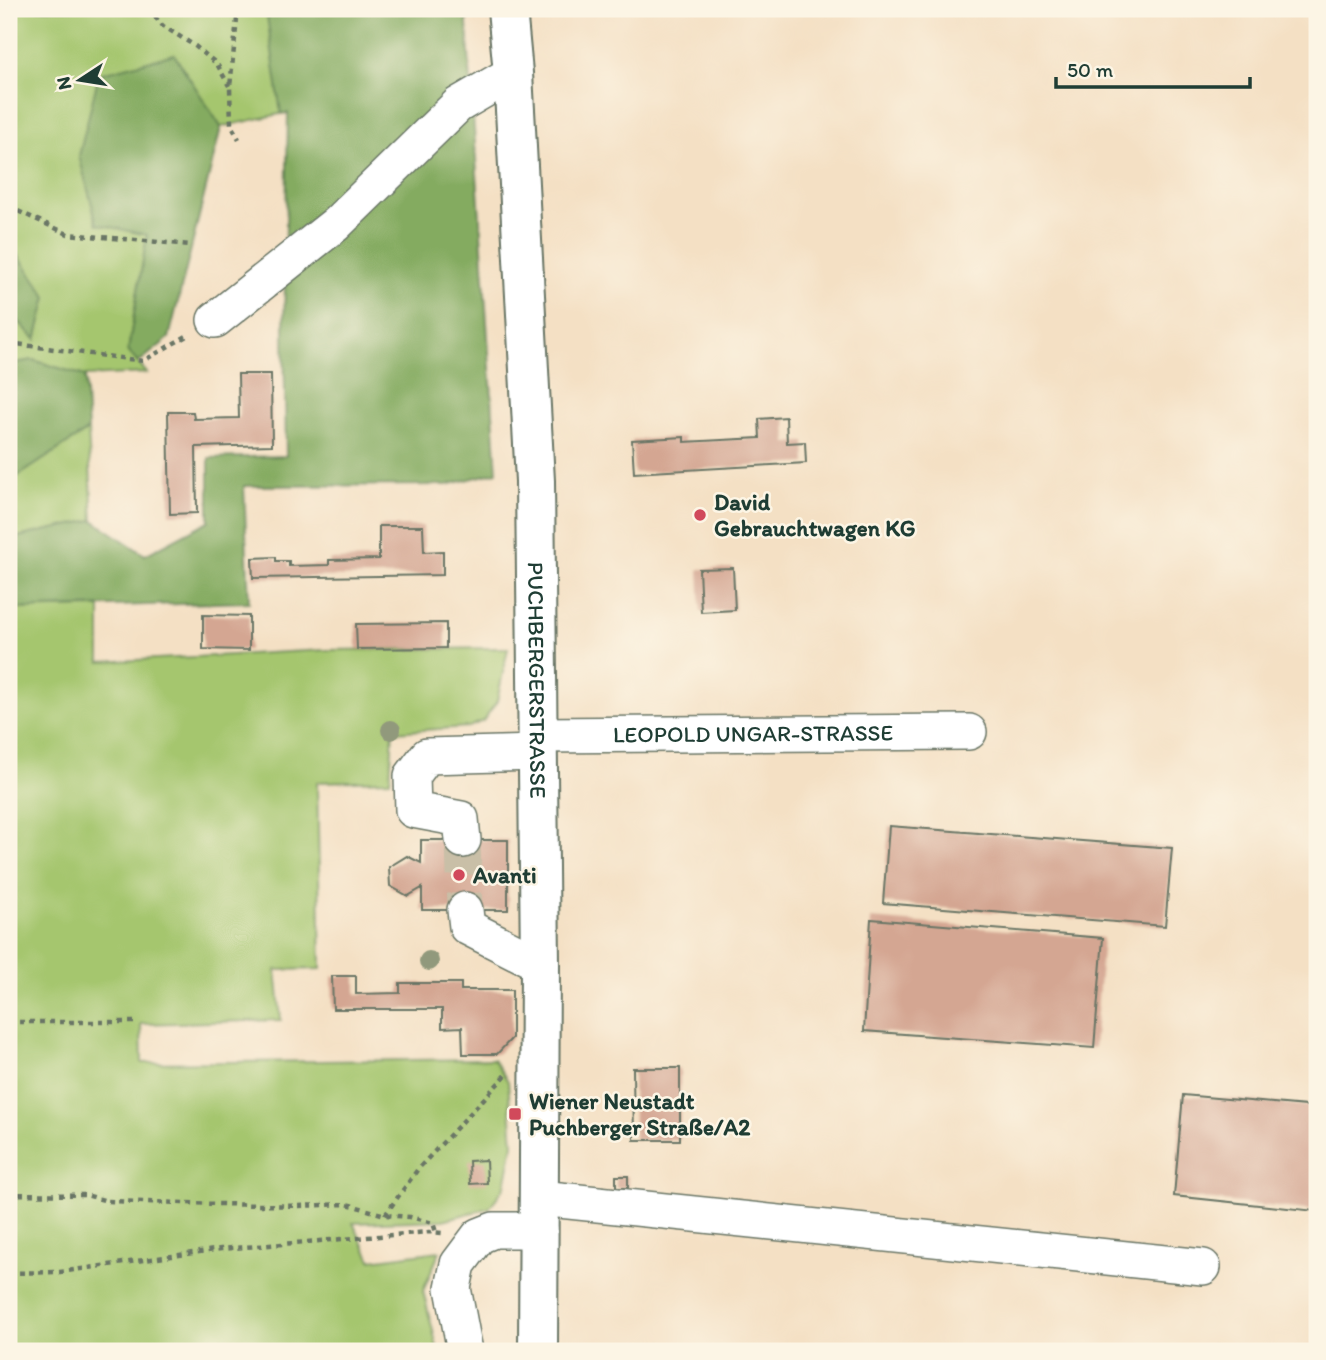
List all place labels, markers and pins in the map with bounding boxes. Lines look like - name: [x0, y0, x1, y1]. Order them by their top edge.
- place label: David Gebrauchtwagen KG: [714, 488, 916, 542]
- marker: David Gebrauchtwagen KG: [692, 507, 708, 523]
- place label: Avanti: [472, 861, 537, 889]
- marker: Avanti: [451, 867, 467, 883]
- place label: Wiener Neustadt Puchberger Straße/A2: [529, 1087, 751, 1141]
- marker: Wiener Neustadt Puchberger Straße/A2: [507, 1106, 523, 1122]

